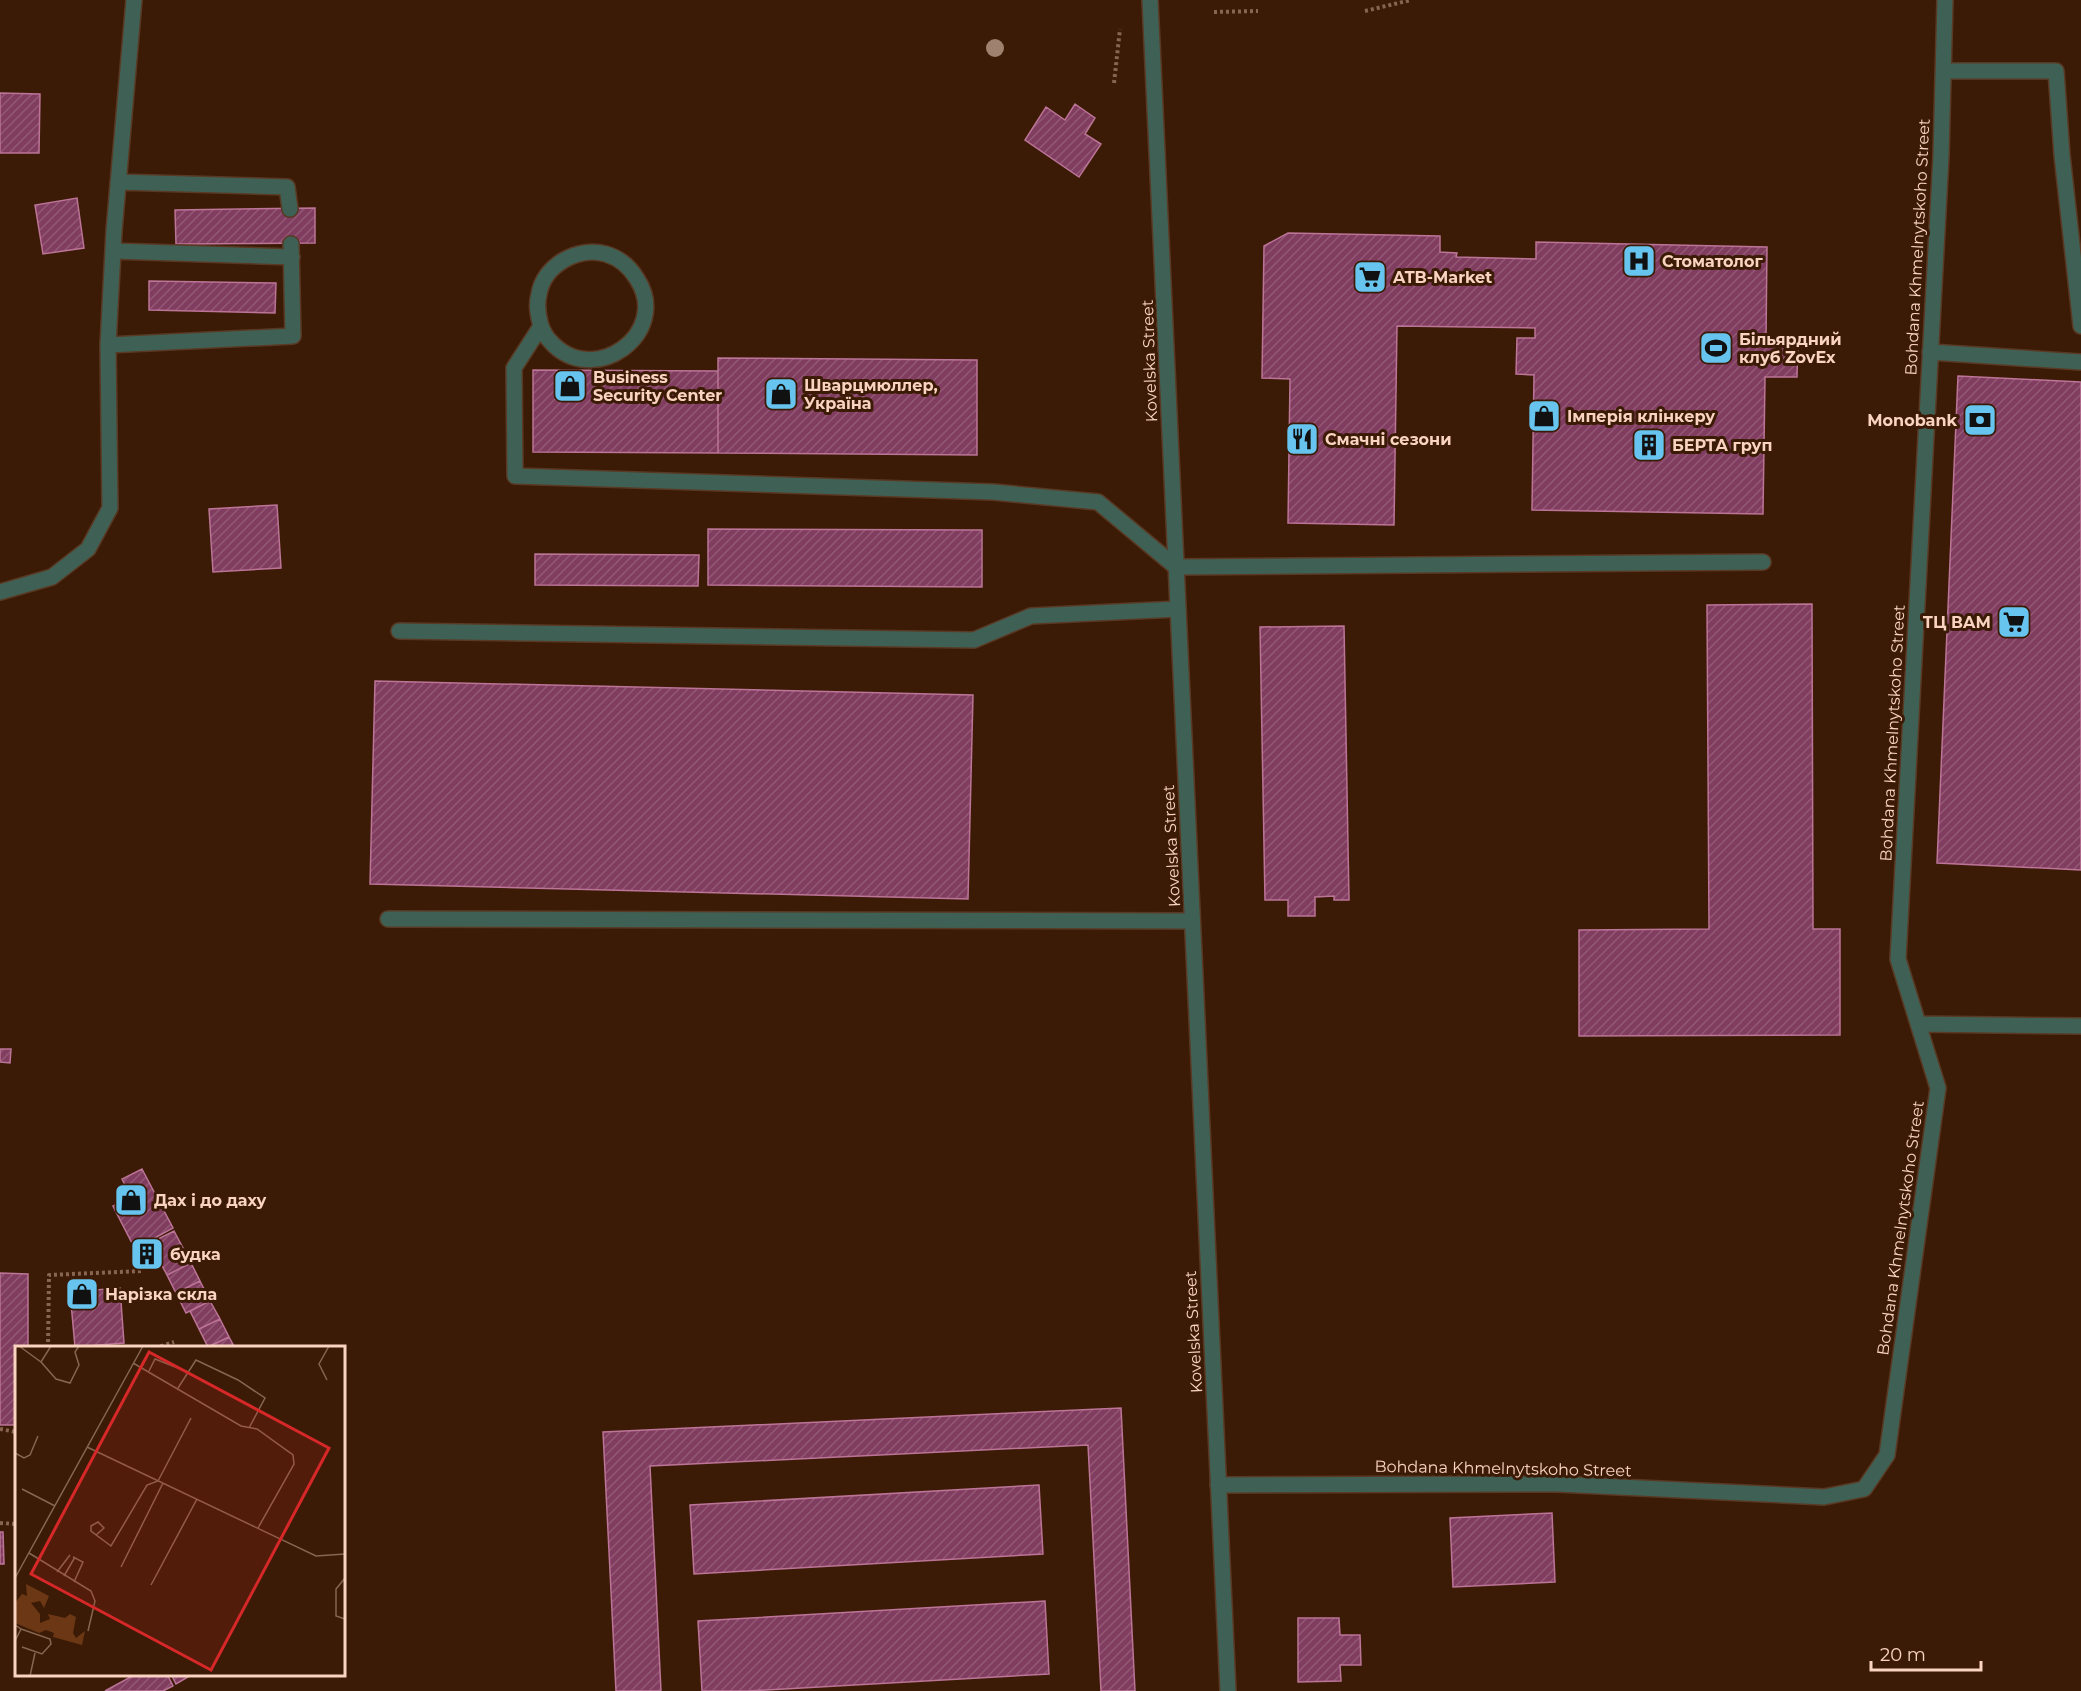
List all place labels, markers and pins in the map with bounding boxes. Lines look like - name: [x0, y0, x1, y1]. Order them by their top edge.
- hospital icon: Стоматолог: [1621, 243, 1657, 279]
- place label: Стоматолог: [1662, 252, 1763, 271]
- supermarket icon: ATB-Market: [1352, 259, 1388, 295]
- place label: ATB-Market: [1392, 268, 1492, 287]
- sports icon: Більярдний клуб ZovEx: [1698, 330, 1734, 366]
- place label: Більярдний клуб ZovEx: [1739, 330, 1842, 367]
- shop icon: Business Security Center: [552, 368, 588, 404]
- place label: Business Security Center: [593, 368, 722, 405]
- shop icon: Шварцмюллер, Україна: [763, 376, 799, 412]
- place label: Шварцмюллер, Україна: [804, 376, 938, 413]
- shop icon: Імперія клінкеру: [1526, 398, 1562, 434]
- bank icon: Monobank: [1962, 402, 1998, 438]
- place label: Імперія клінкеру: [1567, 407, 1715, 426]
- place label: Monobank: [1867, 411, 1958, 430]
- restaurant icon: Смачні сезони: [1284, 421, 1320, 457]
- building icon: БЕРТА груп: [1631, 427, 1667, 463]
- place label: Смачні сезони: [1325, 430, 1452, 449]
- place label: БЕРТА груп: [1672, 436, 1772, 455]
- supermarket icon: ТЦ ВАМ: [1996, 604, 2032, 640]
- place label: ТЦ ВАМ: [1923, 613, 1991, 632]
- shop icon: Дах і до даху: [113, 1182, 149, 1218]
- place label: Дах і до даху: [154, 1191, 267, 1210]
- building icon: будка: [129, 1236, 165, 1272]
- place label: будка: [170, 1245, 221, 1264]
- shop icon: Нарізка скла: [64, 1276, 100, 1312]
- place label: Нарізка скла: [105, 1285, 217, 1304]

